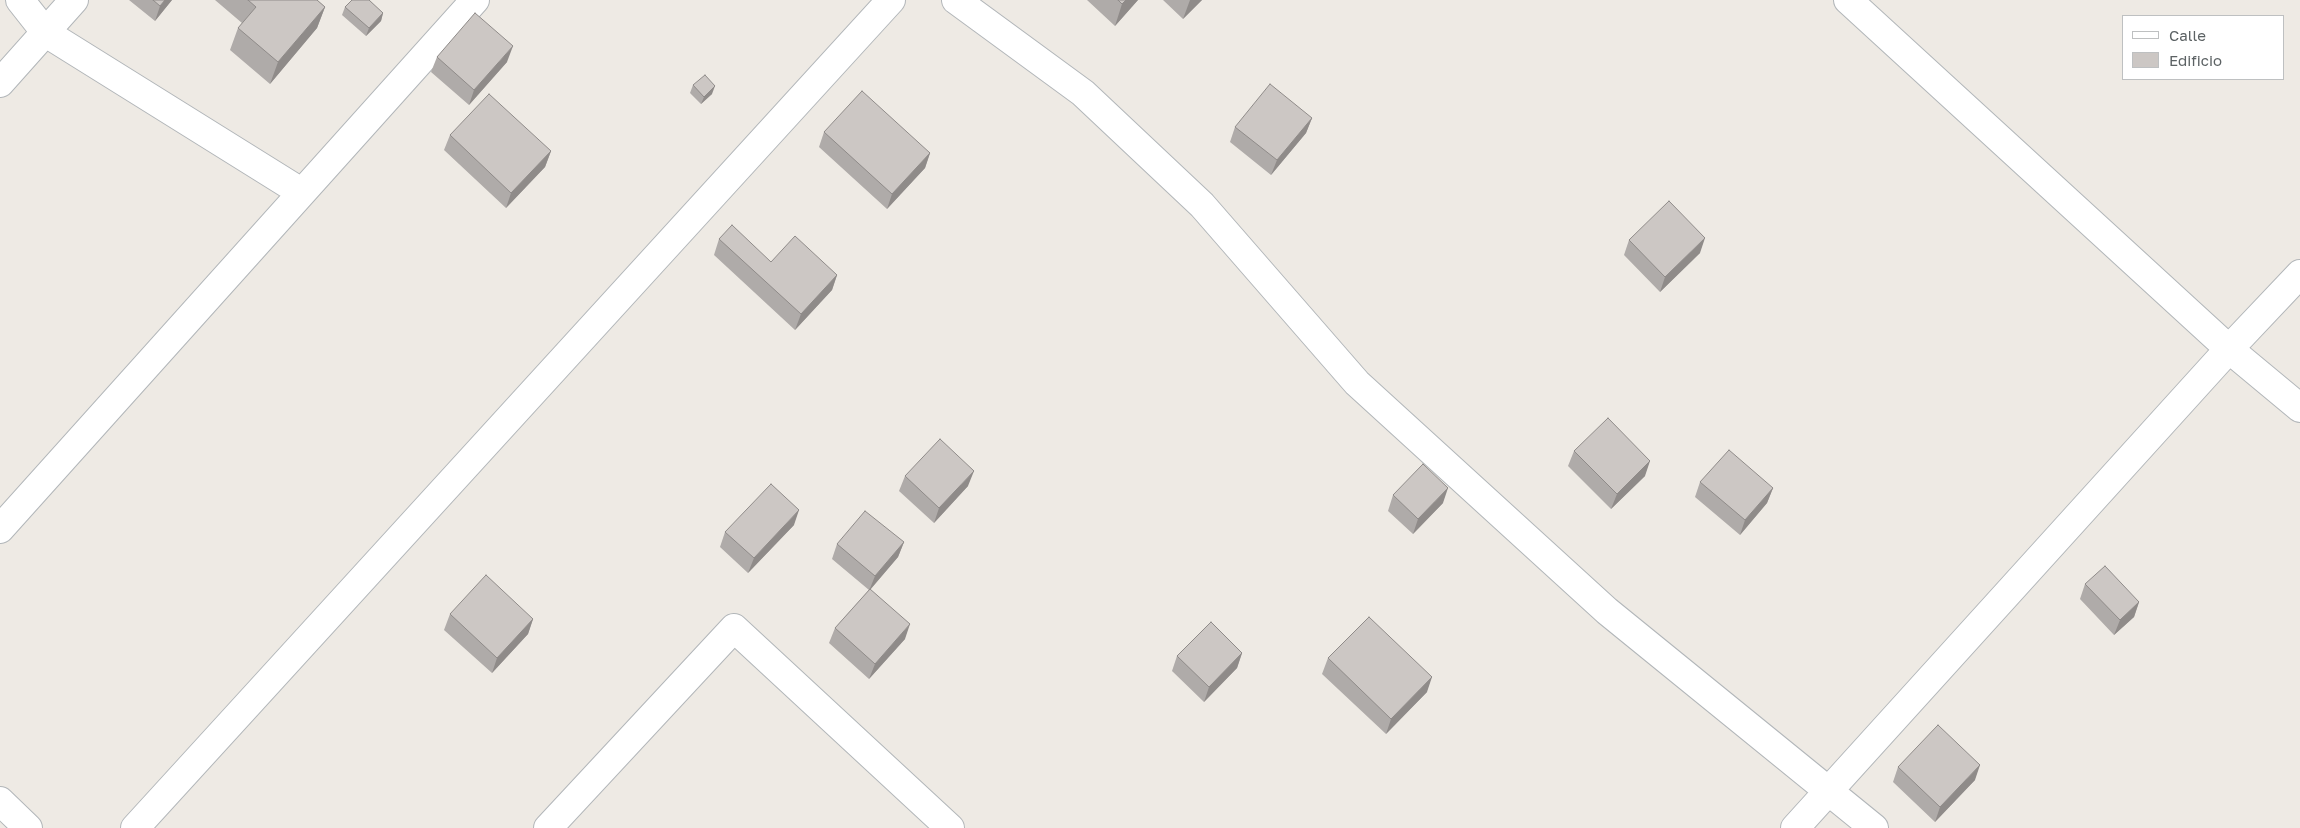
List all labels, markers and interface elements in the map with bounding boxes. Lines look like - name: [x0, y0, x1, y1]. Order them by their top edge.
- legend: [2122, 15, 2285, 80]
- text: Calle: [2169, 26, 2206, 44]
- text: Edificio: [2169, 51, 2222, 69]

